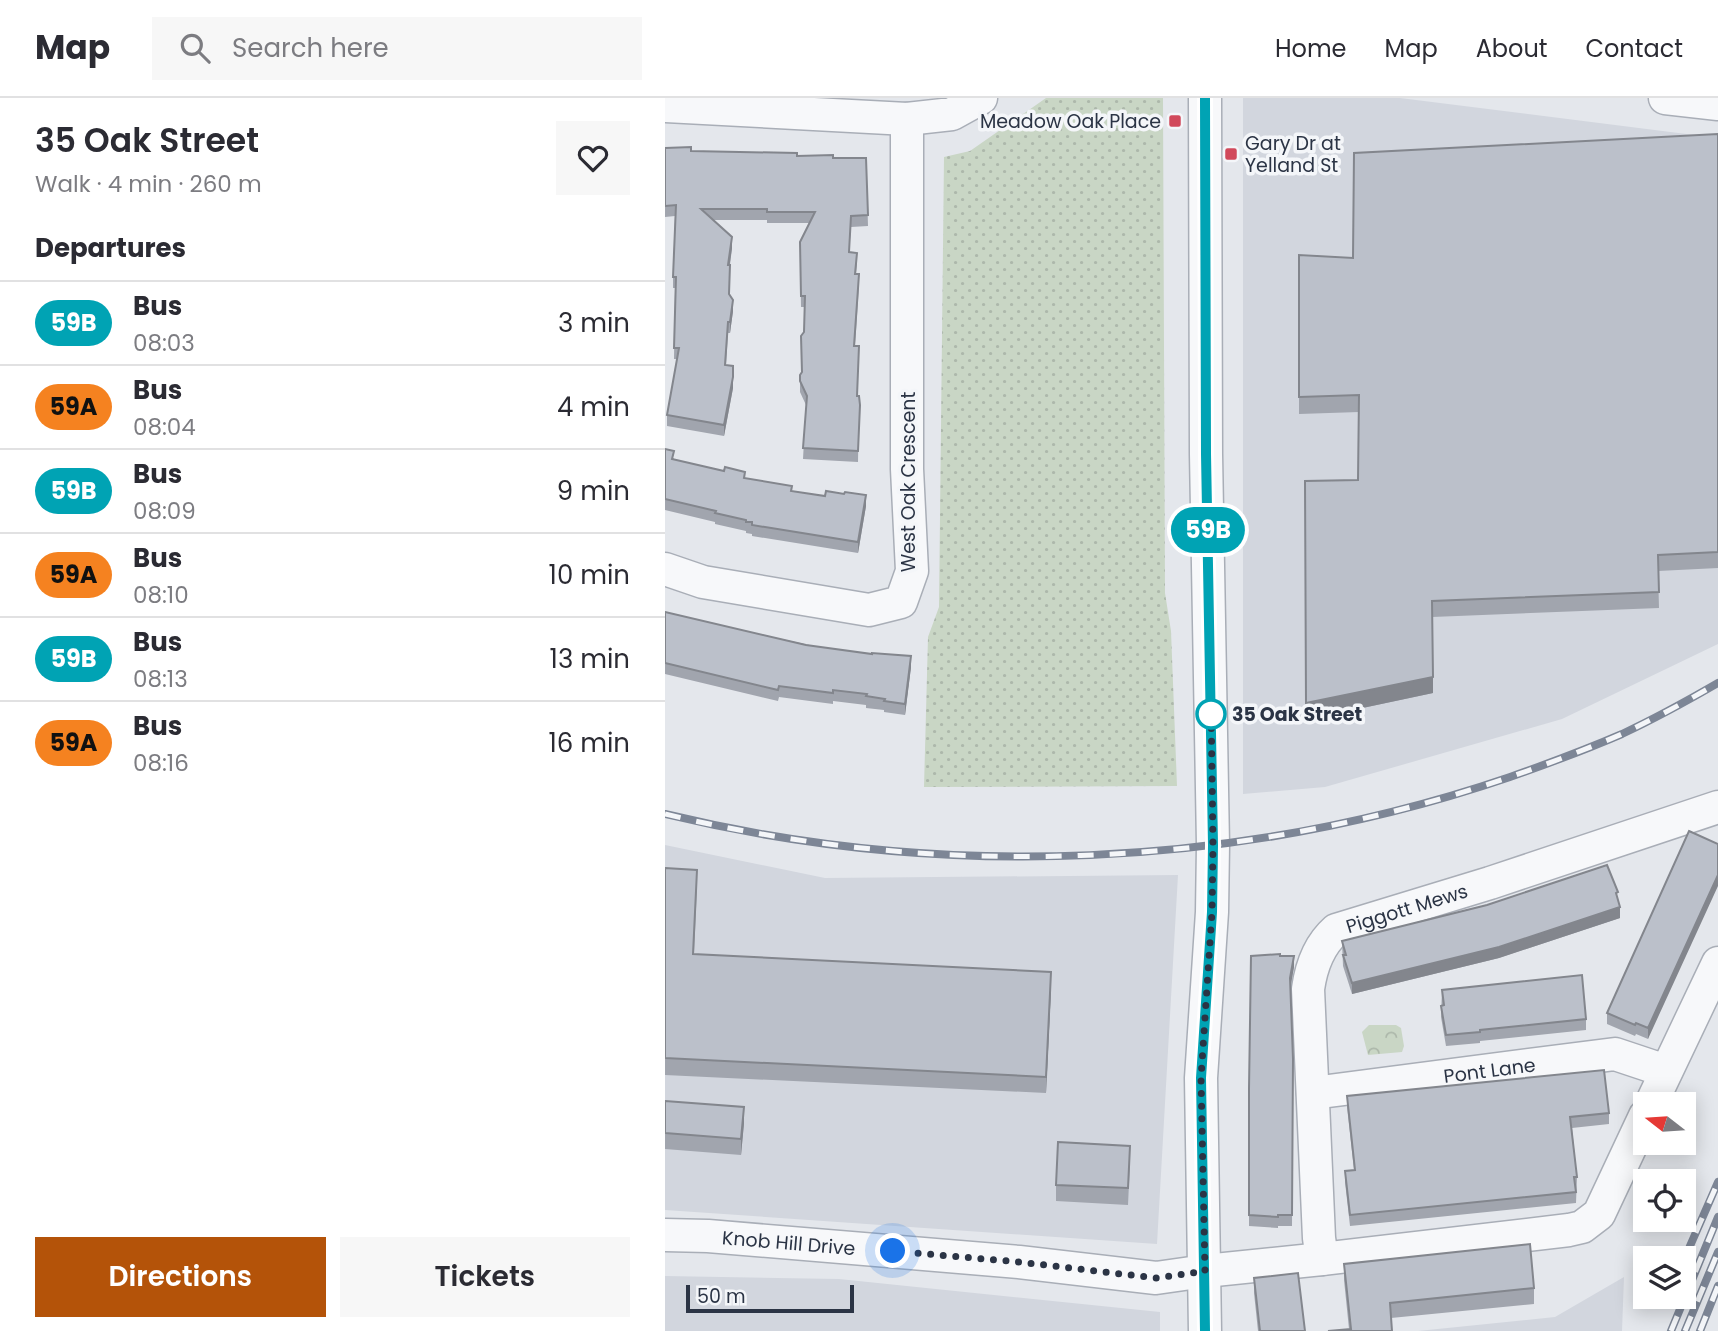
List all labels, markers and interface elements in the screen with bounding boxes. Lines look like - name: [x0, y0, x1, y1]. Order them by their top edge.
- search box: [152, 17, 642, 80]
- text: Map: [35, 24, 110, 71]
- icon: search: [176, 29, 214, 67]
- text: Search here: [232, 30, 389, 66]
- text: Home: [1275, 32, 1347, 65]
- text: Map: [1385, 32, 1438, 65]
- text: About: [1476, 32, 1547, 65]
- text: Contact: [1585, 32, 1683, 65]
- place label: Meadow Oak Place: [980, 108, 1161, 135]
- marker: Meadow Oak Place: [1167, 113, 1183, 129]
- text: 35 Oak Street: [35, 117, 259, 164]
- button: heart: [556, 121, 630, 195]
- place label: Gary Dr at Yelland St: [1245, 130, 1341, 179]
- marker: Gary Dr at Yelland St: [1223, 146, 1239, 162]
- text: Walk · 4 min · 260 m: [35, 168, 262, 200]
- text: Departures: [35, 230, 186, 266]
- text: Bus: [133, 288, 182, 324]
- text: 3 min: [558, 305, 630, 341]
- text: 59B: [50, 306, 97, 339]
- text: 08:03: [133, 327, 195, 359]
- text: Bus: [133, 372, 182, 408]
- text: 4 min: [557, 389, 630, 425]
- text: 59A: [49, 390, 98, 423]
- street label: West Oak Crescent: [895, 392, 922, 572]
- text: 08:04: [133, 411, 196, 443]
- text: Bus: [133, 456, 182, 492]
- text: 9 min: [557, 473, 630, 509]
- text: 59B: [50, 474, 97, 507]
- text: 08:09: [133, 495, 196, 527]
- line badge: 59B: [1168, 507, 1248, 553]
- text: 59B: [1185, 513, 1231, 546]
- text: Bus: [133, 540, 182, 576]
- text: 10 min: [549, 557, 630, 593]
- text: 59A: [49, 558, 98, 591]
- text: 08:10: [133, 579, 189, 611]
- text: Bus: [133, 624, 182, 660]
- text: 13 min: [550, 641, 630, 677]
- text: 59B: [50, 642, 97, 675]
- text: 08:13: [133, 663, 188, 695]
- marker: 35 Oak Street: [1196, 699, 1226, 729]
- place label: 35 Oak Street: [1232, 701, 1362, 728]
- text: Bus: [133, 708, 182, 744]
- text: 16 min: [548, 725, 630, 761]
- text: 59A: [49, 726, 98, 759]
- text: 08:16: [133, 747, 189, 779]
- street label: Piggott Mews: [1343, 878, 1471, 940]
- street label: Pont Lane: [1442, 1051, 1537, 1090]
- north arrow: [1633, 1092, 1696, 1155]
- map controls: [1633, 1092, 1696, 1309]
- button: locate: [1633, 1169, 1696, 1232]
- street label: Knob Hill Drive: [721, 1224, 856, 1262]
- your location: [875, 1233, 910, 1268]
- button: Directions: [35, 1237, 326, 1317]
- button: Tickets: [340, 1237, 630, 1317]
- button: layers: [1633, 1246, 1696, 1309]
- scale bar: [686, 1282, 854, 1314]
- text: 50 m: [697, 1283, 746, 1310]

